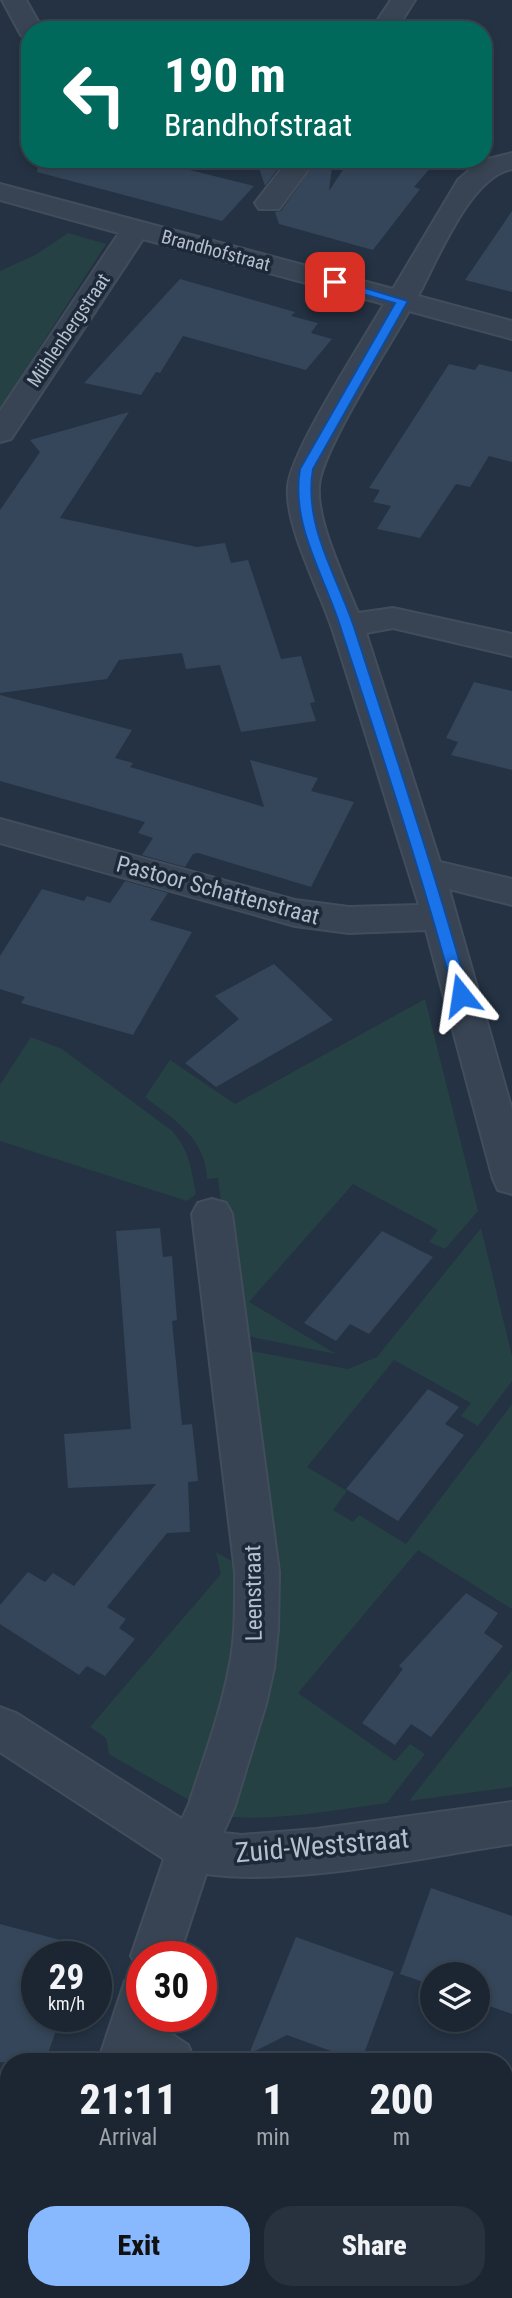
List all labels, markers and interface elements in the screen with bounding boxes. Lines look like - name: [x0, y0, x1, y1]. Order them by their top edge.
- text: 190 m: [164, 47, 286, 104]
- icon: left: [49, 49, 140, 140]
- text: Brandhofstraat: [164, 106, 352, 144]
- street label: Brandhofstraat: [159, 225, 273, 276]
- pin: [305, 252, 365, 312]
- icon: arrive: [316, 263, 354, 301]
- street label: Mühlenbergstraat: [22, 269, 115, 391]
- street label: Pastoor Schattenstraat: [113, 850, 322, 931]
- position arrow: [424, 958, 498, 1032]
- street label: Leenstraat: [239, 1545, 268, 1641]
- street label: Zuid-Weststraat: [234, 1821, 410, 1870]
- speed limit sign: 30: [126, 1941, 217, 2032]
- text: 29: [49, 1957, 84, 1998]
- map controls: [420, 1962, 490, 2032]
- button: layers: [420, 1962, 490, 2032]
- text: km/h: [48, 1993, 85, 2014]
- text: 21:11: [79, 2075, 177, 2124]
- text: 1: [262, 2075, 284, 2124]
- text: 200: [369, 2075, 434, 2124]
- text: Arrival: [99, 2124, 157, 2151]
- text: min: [256, 2124, 290, 2151]
- text: m: [393, 2124, 410, 2151]
- button: Exit: [28, 2206, 250, 2286]
- button: Share: [264, 2206, 485, 2286]

